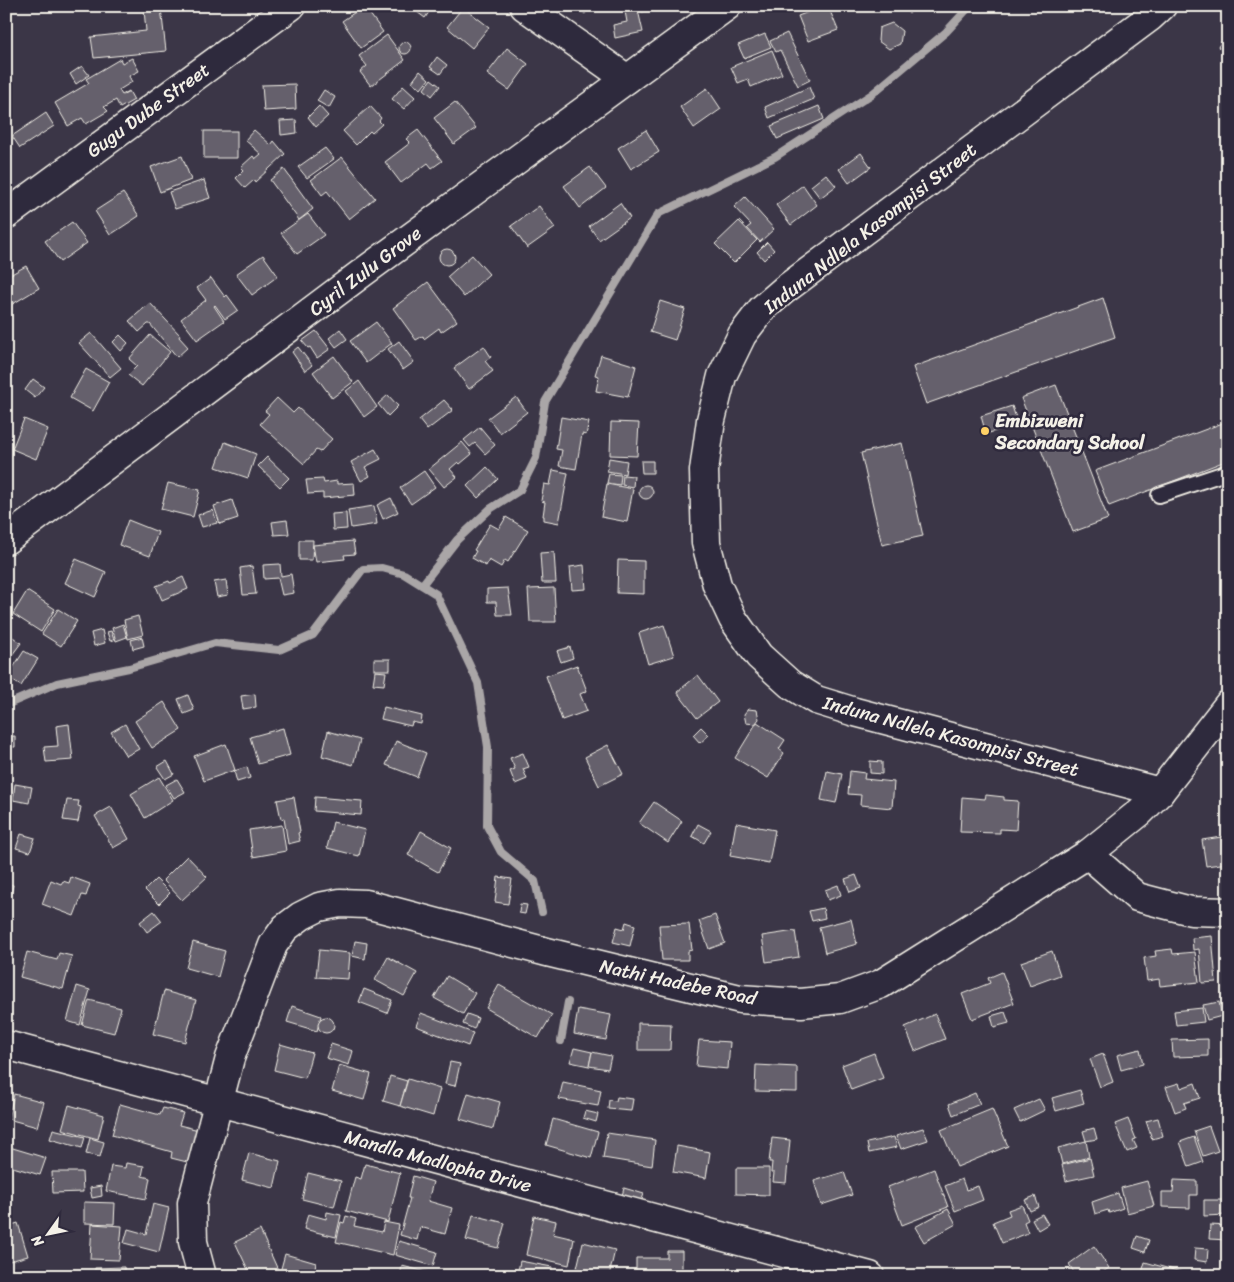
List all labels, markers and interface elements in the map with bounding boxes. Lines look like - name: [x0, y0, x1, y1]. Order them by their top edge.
- street label: Gugu Dube Street: [79, 54, 217, 166]
- street label: Induna Ndlela Kasompisi Street: [755, 134, 984, 323]
- street label: Cyril Zulu Grove: [301, 217, 429, 325]
- place label: Embizweni Secondary School: [994, 404, 1146, 459]
- marker: Embizweni Secondary School: [979, 425, 991, 437]
- street label: Induna Ndlela Kasompisi Street: [818, 686, 1083, 786]
- street label: Nathi Hadebe Road: [597, 949, 760, 1015]
- street label: Mandla Madlopha Drive: [341, 1120, 536, 1202]
- north arrow: [22, 1210, 72, 1260]
- text: N: [24, 1230, 51, 1253]

